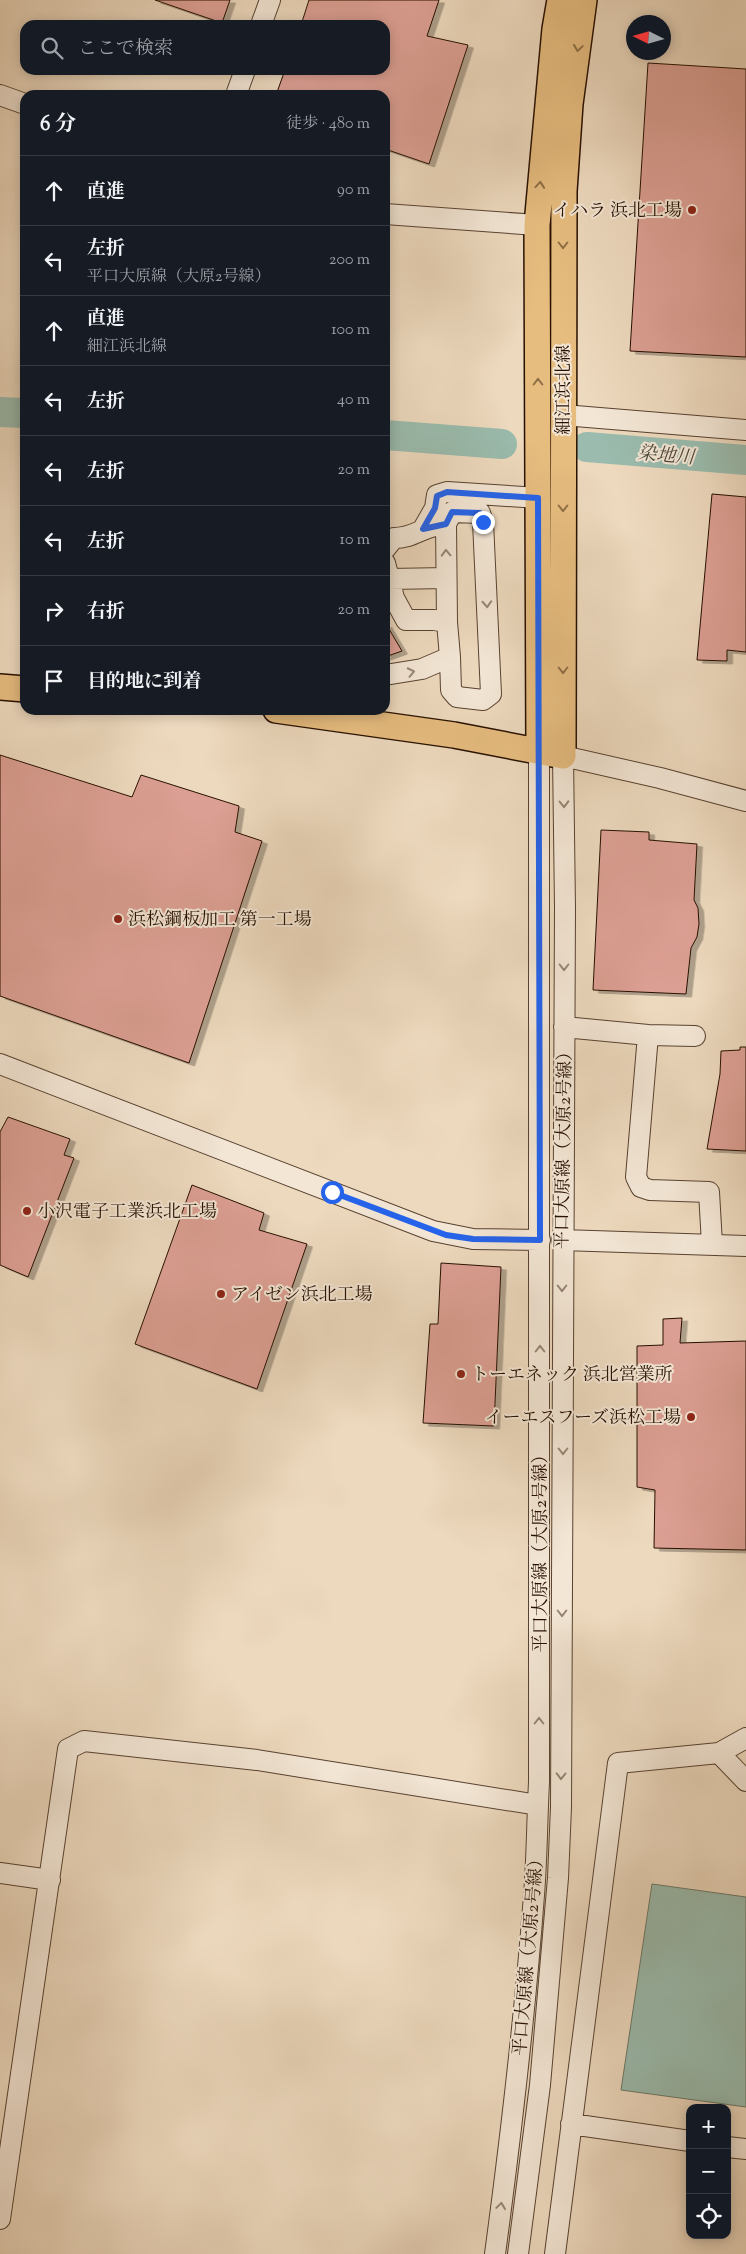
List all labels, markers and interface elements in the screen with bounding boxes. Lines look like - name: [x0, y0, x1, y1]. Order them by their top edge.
- north arrow: [626, 15, 671, 60]
- search box: [20, 20, 390, 75]
- icon: search: [38, 34, 66, 62]
- text: ここで検索: [78, 36, 173, 63]
- one-way arrow: [573, 45, 584, 53]
- text: 6 分: [40, 110, 76, 140]
- text: 徒歩 · 480 m: [286, 113, 370, 136]
- icon: ahead: [40, 177, 68, 205]
- text: 直進: [87, 179, 125, 206]
- text: 90 m: [337, 179, 370, 202]
- one-way arrow: [534, 180, 545, 188]
- place label: イハラ 浜北工場: [553, 199, 682, 225]
- marker: イハラ 浜北工場: [686, 204, 698, 216]
- text: 左折: [87, 236, 125, 263]
- one-way arrow: [558, 241, 569, 249]
- icon: left: [40, 247, 68, 275]
- text: 200 m: [329, 249, 370, 272]
- text: 平口大原線（大原2号線）: [87, 266, 271, 289]
- text: 直進: [87, 306, 125, 333]
- icon: ahead: [40, 317, 68, 345]
- text: 100 m: [331, 319, 370, 342]
- text: 細江浜北線: [87, 336, 167, 359]
- street label: 細江浜北線: [552, 345, 578, 435]
- one-way arrow: [533, 378, 543, 386]
- icon: left: [40, 387, 68, 415]
- text: 左折: [87, 389, 125, 416]
- text: 40 m: [337, 389, 370, 412]
- water label: 染地川: [636, 441, 697, 473]
- icon: left: [40, 457, 68, 485]
- text: 左折: [87, 459, 125, 486]
- text: 20 m: [337, 459, 370, 482]
- one-way arrow: [558, 504, 568, 512]
- route end: [472, 511, 495, 534]
- icon: left: [40, 527, 68, 555]
- text: 左折: [87, 529, 125, 556]
- text: 10 m: [340, 529, 370, 552]
- one-way arrow: [440, 549, 451, 557]
- icon: right: [40, 597, 68, 625]
- text: 右折: [87, 599, 125, 626]
- text: 20 m: [337, 599, 370, 622]
- one-way arrow: [481, 600, 492, 608]
- icon: arrive: [40, 667, 68, 695]
- one-way arrow: [407, 667, 416, 677]
- one-way arrow: [558, 667, 568, 675]
- text: 目的地に到着: [87, 669, 201, 696]
- one-way arrow: [559, 801, 569, 809]
- place label: 浜松鋼板加工 第一工場: [128, 908, 312, 934]
- marker: 浜松鋼板加工 第一工場: [112, 913, 124, 925]
- one-way arrow: [559, 963, 570, 971]
- street label: 平口大原線（大原2号線）: [550, 1043, 580, 1249]
- route start: [321, 1181, 344, 1204]
- place label: 小沢電子工業浜北工場: [37, 1200, 217, 1226]
- marker: 小沢電子工業浜北工場: [21, 1205, 33, 1217]
- place label: アイゼン浜北工場: [231, 1283, 373, 1309]
- one-way arrow: [557, 1285, 567, 1293]
- marker: アイゼン浜北工場: [215, 1288, 227, 1300]
- one-way arrow: [535, 1344, 545, 1352]
- place label: トーエネック 浜北営業所: [471, 1363, 673, 1389]
- marker: トーエネック 浜北営業所: [455, 1368, 467, 1380]
- place label: イーエスフーズ浜松工場: [484, 1406, 681, 1432]
- marker: イーエスフーズ浜松工場: [685, 1411, 697, 1423]
- street label: 平口大原線（大原2号線）: [529, 1446, 555, 1652]
- one-way arrow: [558, 1448, 568, 1455]
- one-way arrow: [557, 1610, 567, 1618]
- one-way arrow: [534, 1717, 544, 1724]
- one-way arrow: [556, 1772, 566, 1780]
- street label: 平口大原線（大原2号線）: [508, 1849, 552, 2057]
- map controls: [686, 2104, 731, 2239]
- button: +: [686, 2104, 731, 2149]
- button: −: [686, 2149, 731, 2194]
- button: locate: [686, 2194, 731, 2239]
- one-way arrow: [495, 2201, 506, 2209]

